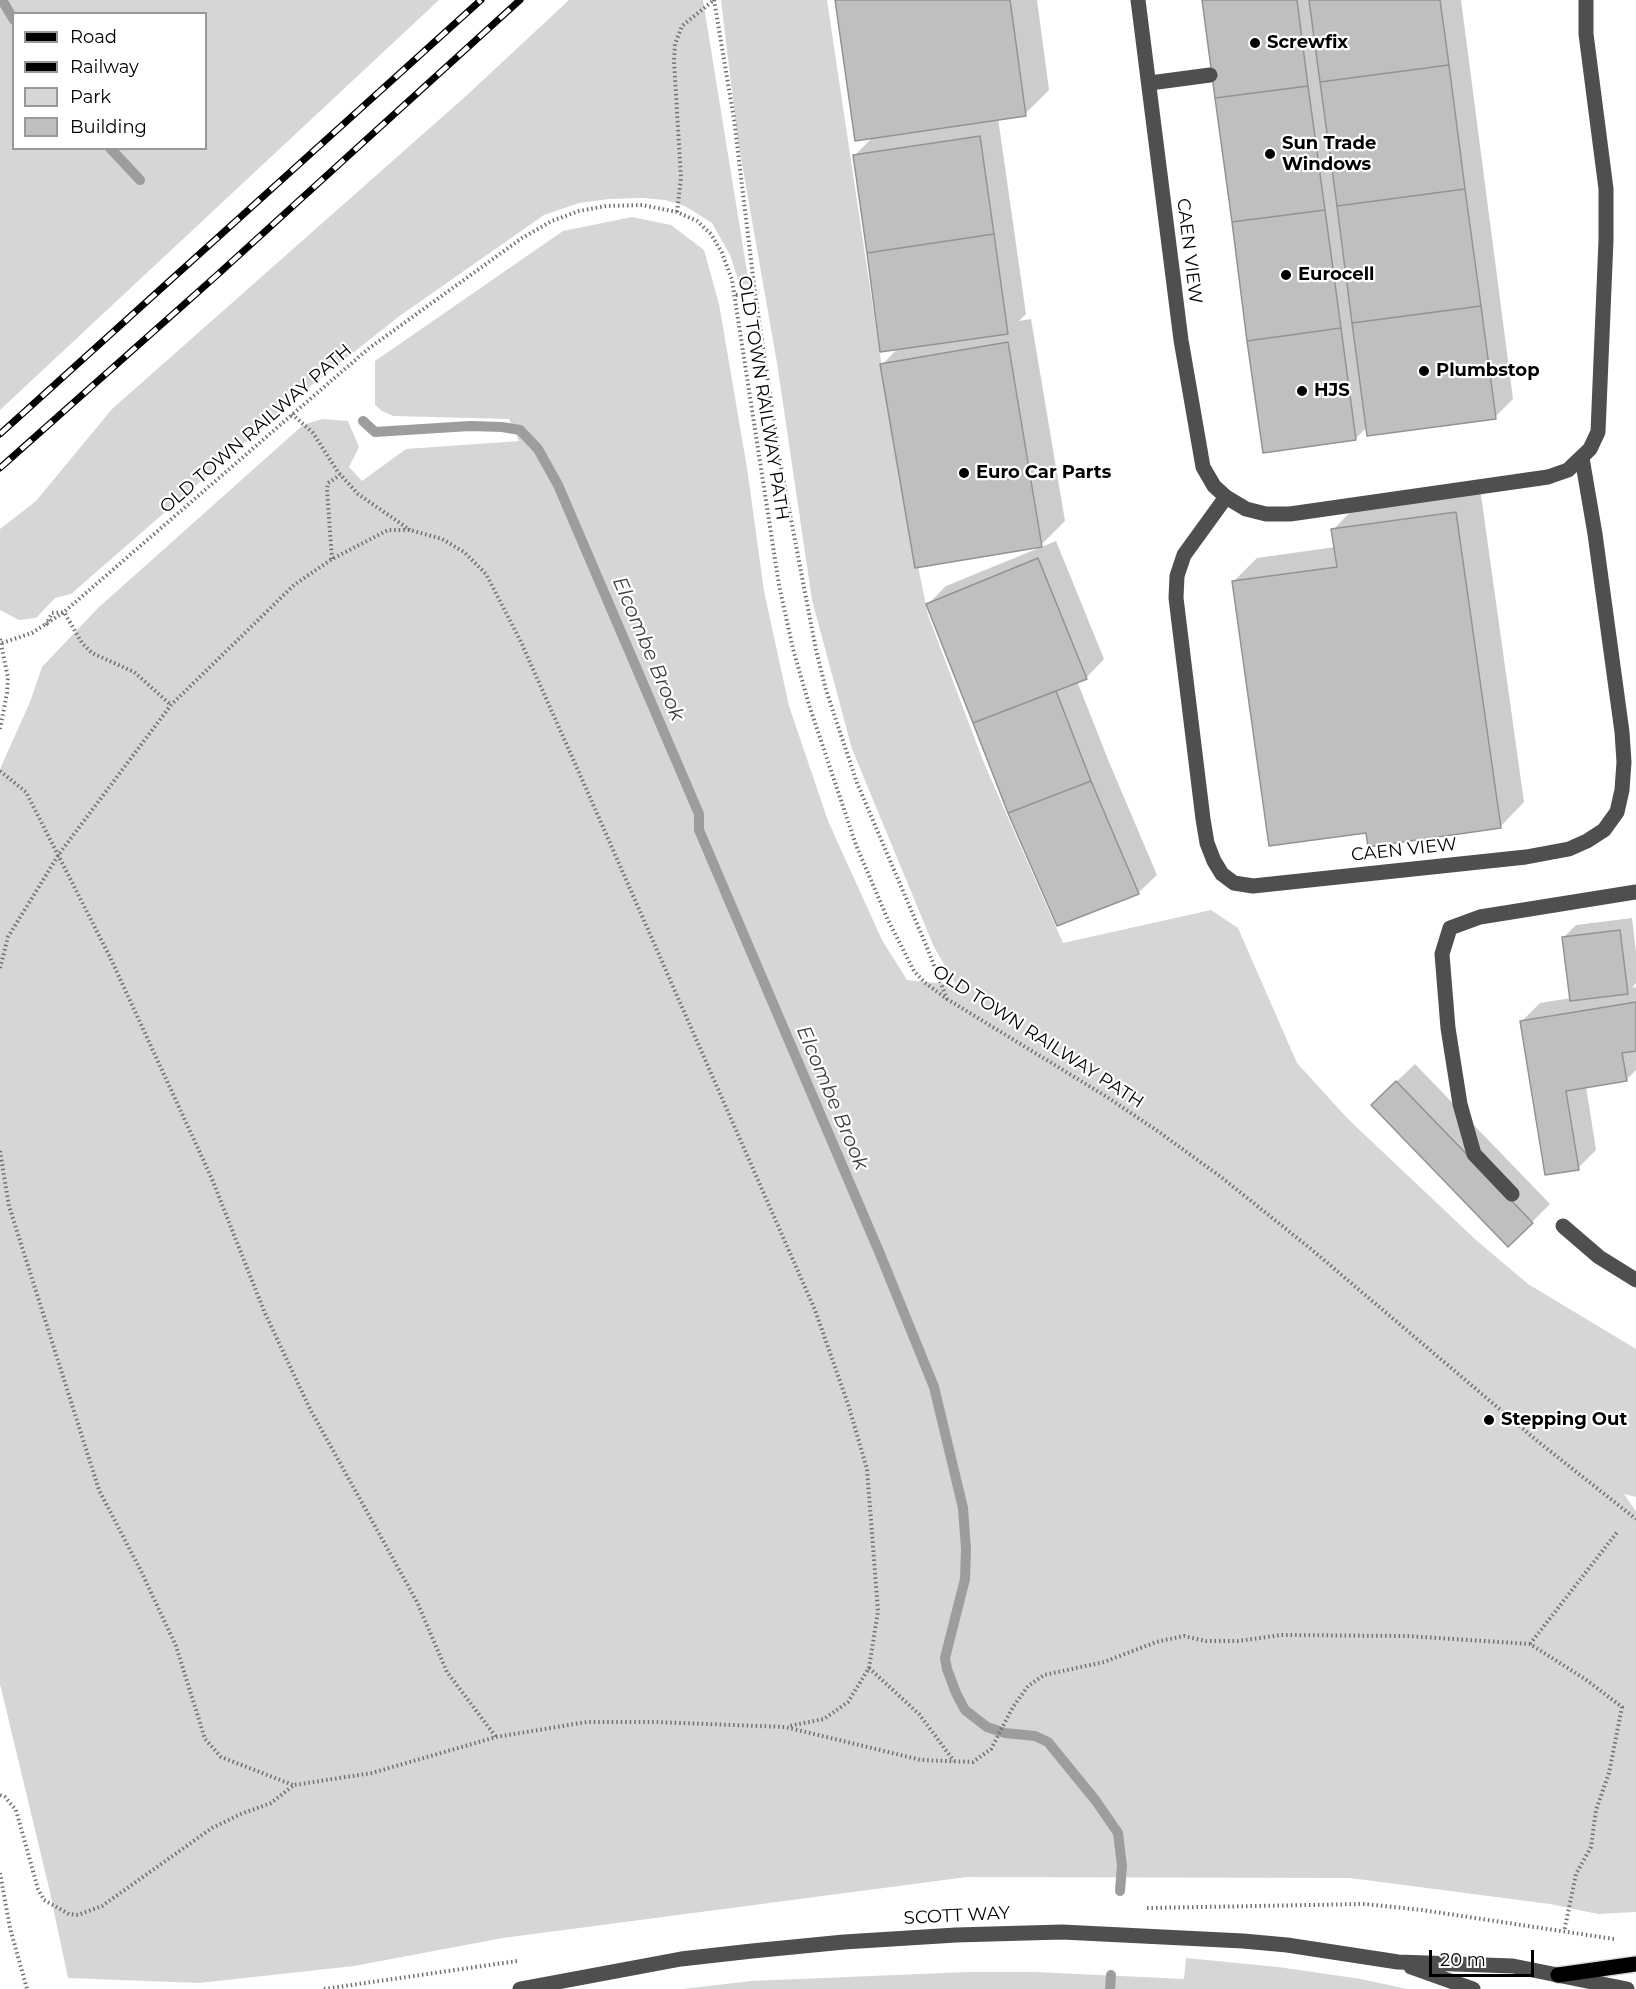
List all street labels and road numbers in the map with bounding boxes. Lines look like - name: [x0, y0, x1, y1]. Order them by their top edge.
- street label: CAEN VIEW: [1172, 197, 1206, 305]
- street label: OLD TOWN RAILWAY PATH: [733, 274, 793, 522]
- street label: OLD TOWN RAILWAY PATH: [156, 340, 356, 518]
- street label: CAEN VIEW: [1350, 834, 1458, 866]
- street label: OLD TOWN RAILWAY PATH: [928, 961, 1148, 1113]
- street label: SCOTT WAY: [903, 1902, 1011, 1930]

